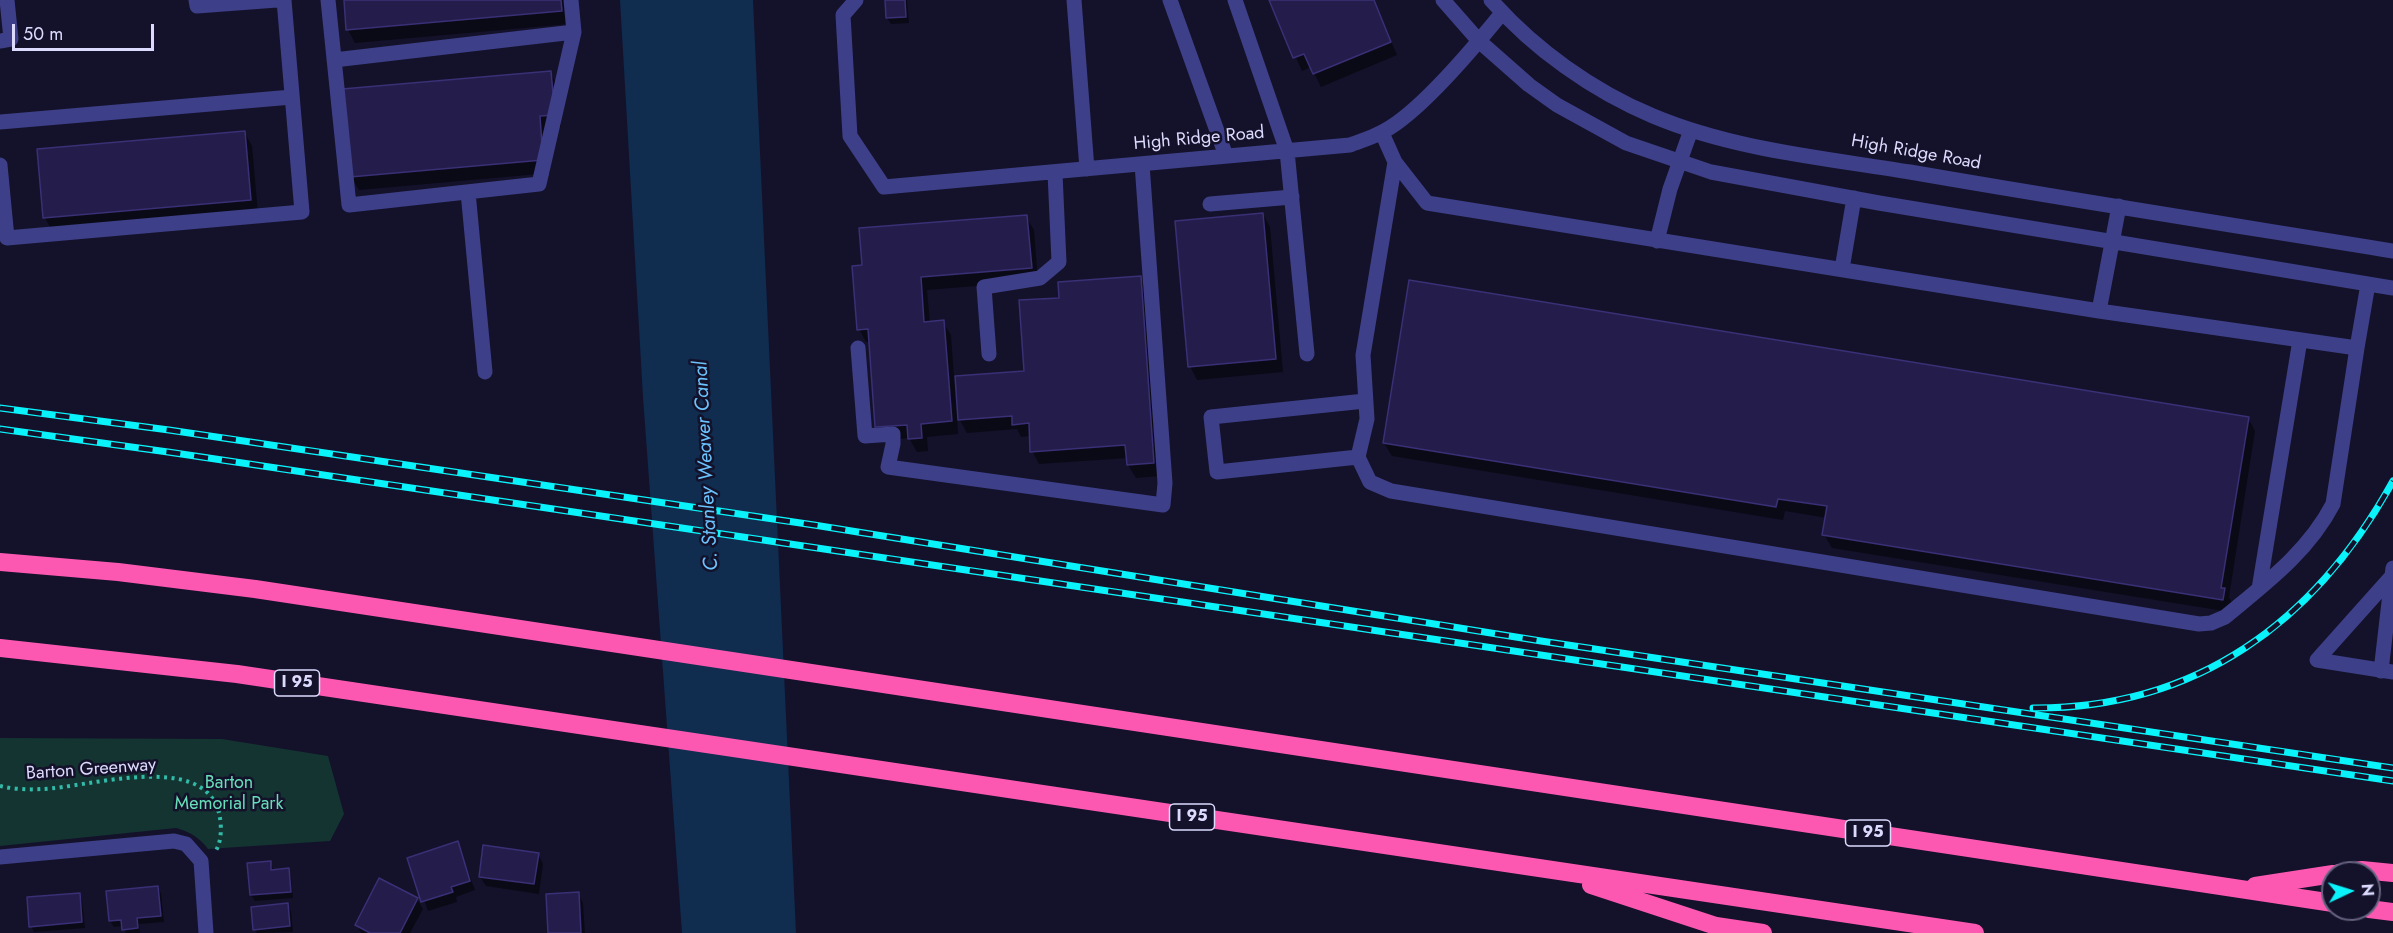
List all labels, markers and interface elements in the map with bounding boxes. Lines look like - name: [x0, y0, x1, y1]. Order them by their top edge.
- scale bar: [15, 12, 158, 50]
- text: 50 m: [23, 21, 63, 47]
- street label: High Ridge Road: [1133, 123, 1265, 155]
- street label: High Ridge Road: [1849, 131, 1983, 175]
- water label: C. Stanley Weaver Canal: [690, 361, 724, 571]
- road number: I 95: [274, 670, 320, 696]
- street label: Barton Greenway: [25, 755, 157, 785]
- park label: Barton Memorial Park: [175, 773, 283, 816]
- road number: I 95: [1170, 804, 1214, 830]
- road number: I 95: [1846, 820, 1890, 846]
- north arrow: [2321, 861, 2381, 921]
- text: N: [2356, 883, 2379, 897]

